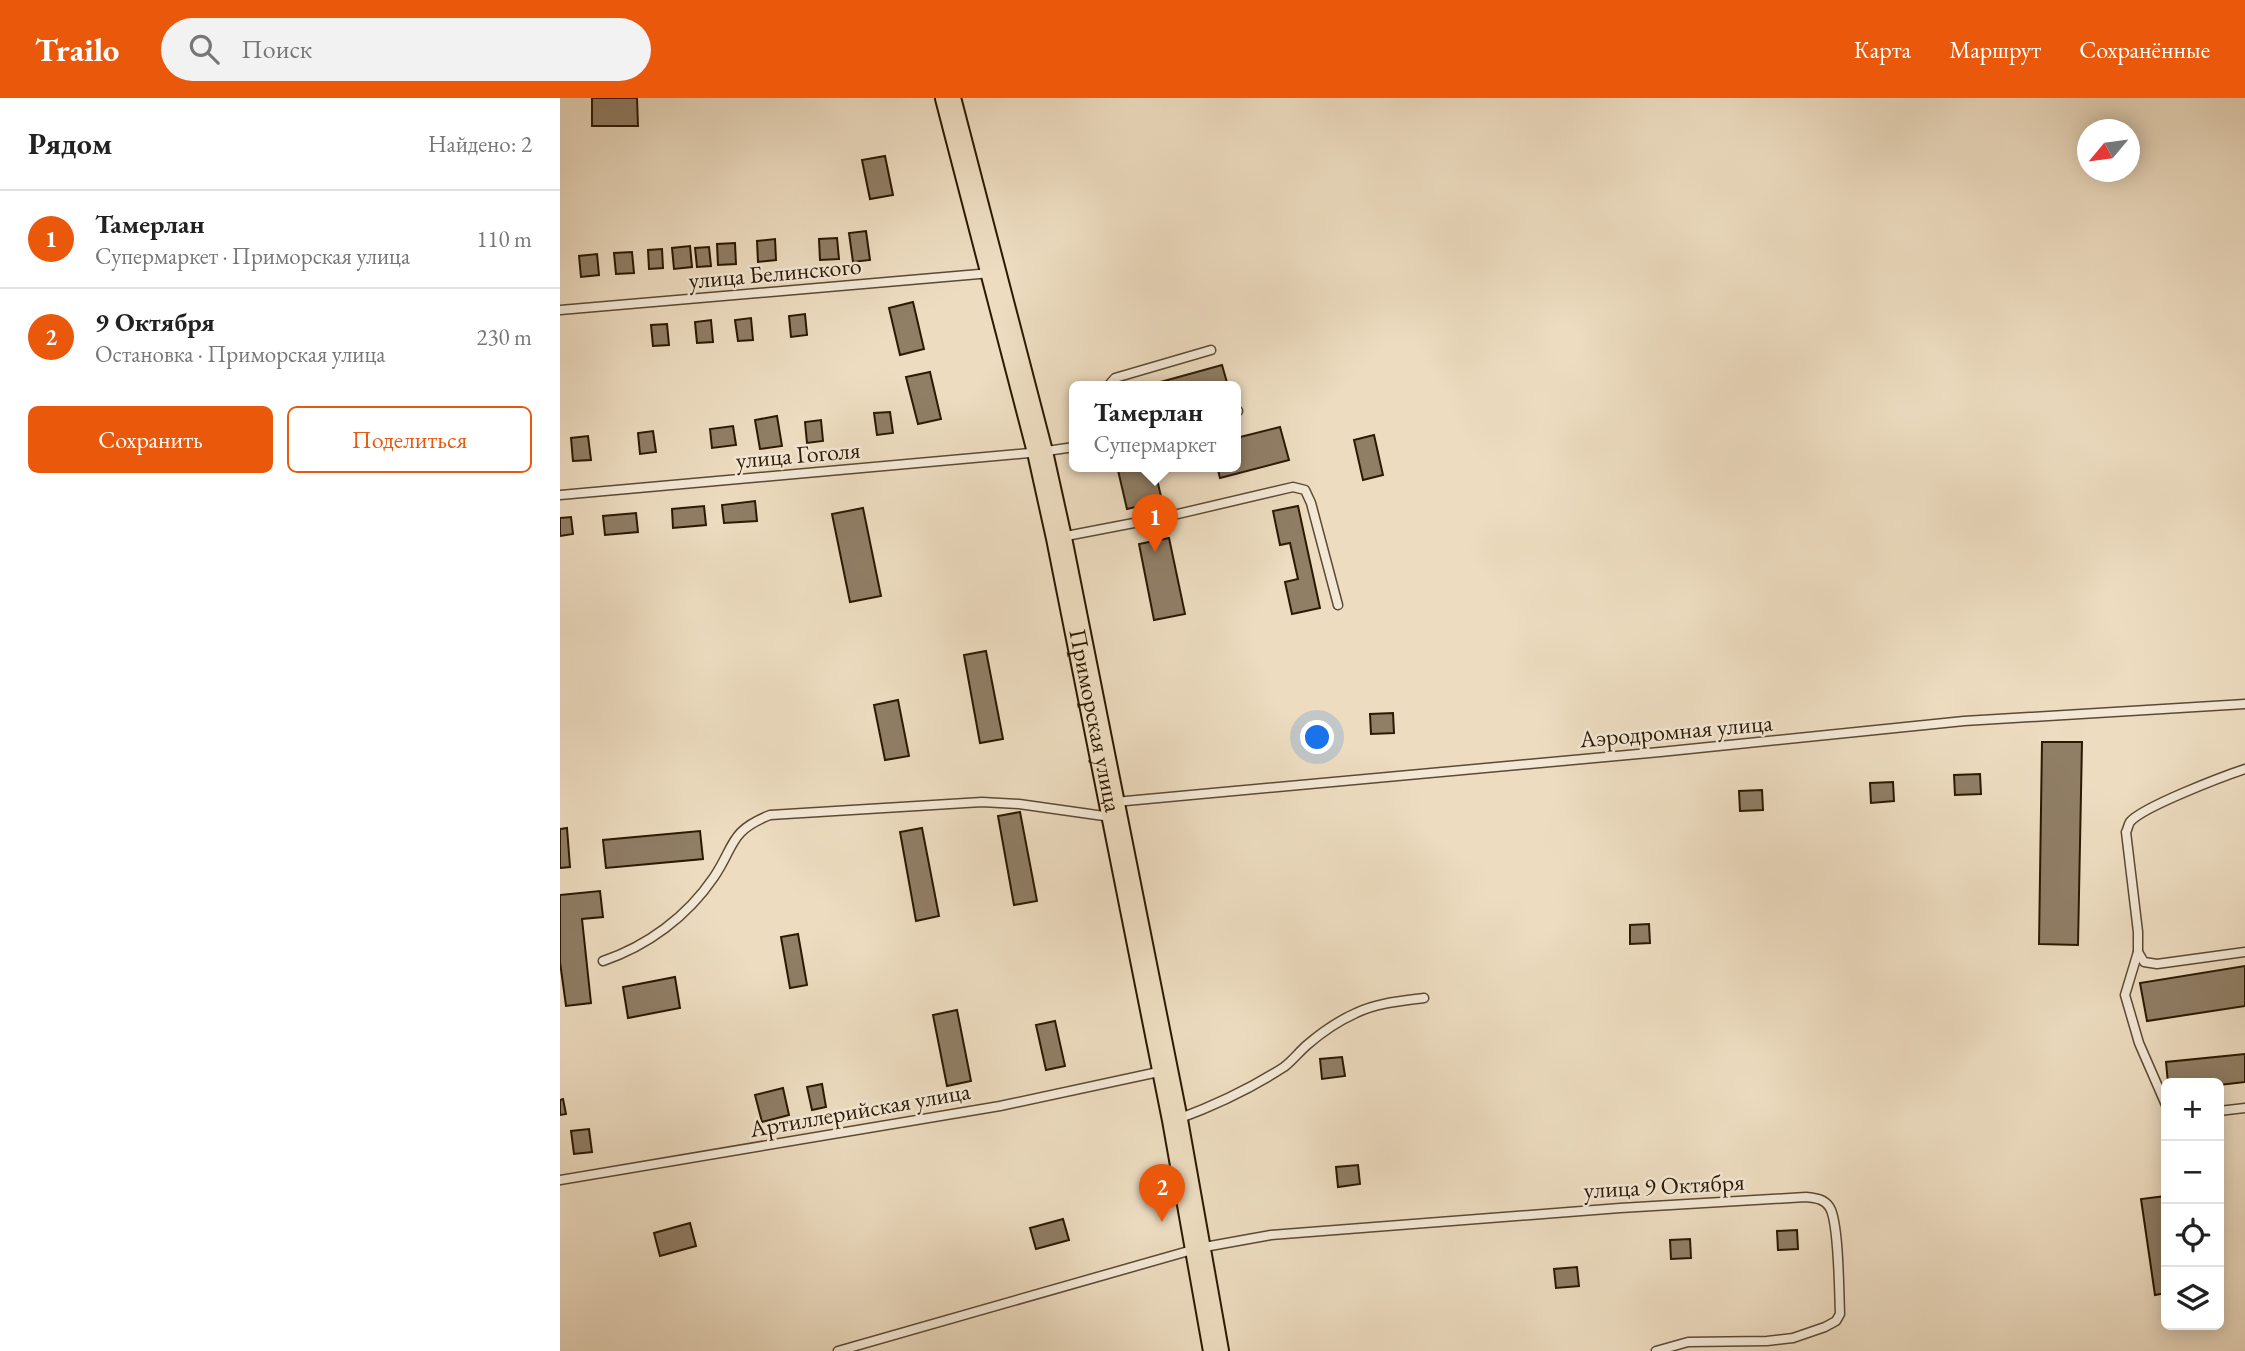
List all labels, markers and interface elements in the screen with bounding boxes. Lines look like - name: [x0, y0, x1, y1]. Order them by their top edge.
- search box: [161, 18, 651, 81]
- text: Trailo: [35, 28, 119, 71]
- icon: search: [185, 30, 223, 68]
- text: Поиск: [241, 32, 312, 66]
- text: Карта: [1854, 34, 1911, 65]
- text: Маршрут: [1949, 34, 2041, 65]
- text: Сохранённые: [2079, 34, 2210, 65]
- north arrow: [2077, 119, 2140, 182]
- text: Рядом: [28, 124, 112, 163]
- text: Найдено: 2: [428, 129, 532, 159]
- text: Тамерлан: [95, 207, 204, 241]
- text: 1: [45, 224, 57, 254]
- text: 110 m: [476, 224, 532, 254]
- text: Супермаркет · Приморская улица: [95, 241, 410, 271]
- street label: улица Белинского: [687, 249, 863, 296]
- text: 9 Октября: [95, 305, 215, 339]
- text: 2: [45, 322, 57, 352]
- text: 230 m: [476, 322, 532, 352]
- text: Остановка · Приморская улица: [95, 339, 386, 369]
- popup: [1069, 381, 1241, 472]
- text: Тамерлан: [1093, 395, 1203, 429]
- button: Сохранить: [28, 406, 273, 473]
- button: Поделиться: [287, 406, 532, 473]
- text: Супермаркет: [1093, 429, 1217, 459]
- street label: улица Гоголя: [734, 434, 862, 475]
- pin: 1: [1132, 494, 1178, 552]
- street label: Приморская улица: [1062, 626, 1129, 815]
- street label: Аэродромная улица: [1577, 707, 1774, 754]
- your location: [1300, 720, 1334, 754]
- street label: Артиллерийская улица: [746, 1075, 973, 1144]
- map controls: [2161, 1078, 2224, 1330]
- button: +: [2161, 1078, 2224, 1141]
- button: −: [2161, 1141, 2224, 1204]
- pin: 2: [1139, 1164, 1185, 1222]
- street label: улица 9 Октября: [1583, 1166, 1745, 1205]
- button: locate: [2161, 1204, 2224, 1267]
- button: layers: [2161, 1267, 2224, 1330]

